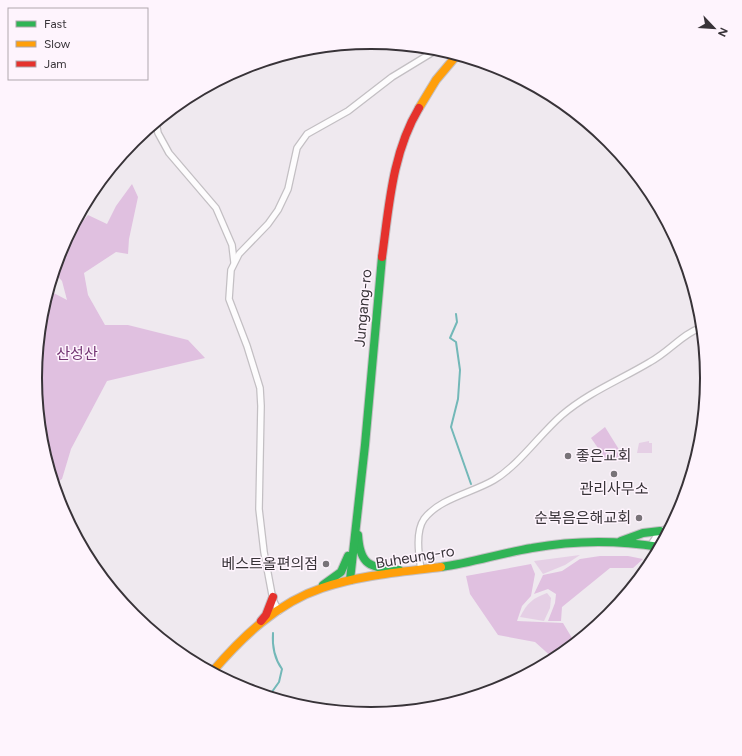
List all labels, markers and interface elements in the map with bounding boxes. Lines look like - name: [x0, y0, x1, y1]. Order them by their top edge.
- legend: [8, 8, 148, 80]
- north arrow: [694, 8, 734, 48]
- text: Fast: [44, 17, 67, 31]
- text: N: [715, 25, 730, 39]
- text: Slow: [44, 37, 71, 51]
- text: Jam: [44, 57, 67, 71]
- street label: Jungang-ro: [351, 268, 375, 348]
- park label: 산성산: [56, 345, 98, 363]
- place label: 좋은교회: [576, 447, 631, 465]
- marker: 좋은교회: [563, 451, 573, 461]
- marker: 관리사무소: [609, 469, 619, 479]
- place label: 관리사무소: [579, 480, 649, 498]
- place label: 순복음은해교회: [534, 509, 631, 527]
- marker: 순복음은해교회: [634, 513, 644, 523]
- street label: Buheung-ro: [374, 542, 456, 572]
- place label: 베스트올편의점: [221, 555, 318, 573]
- marker: 베스트올편의점: [321, 559, 331, 569]

